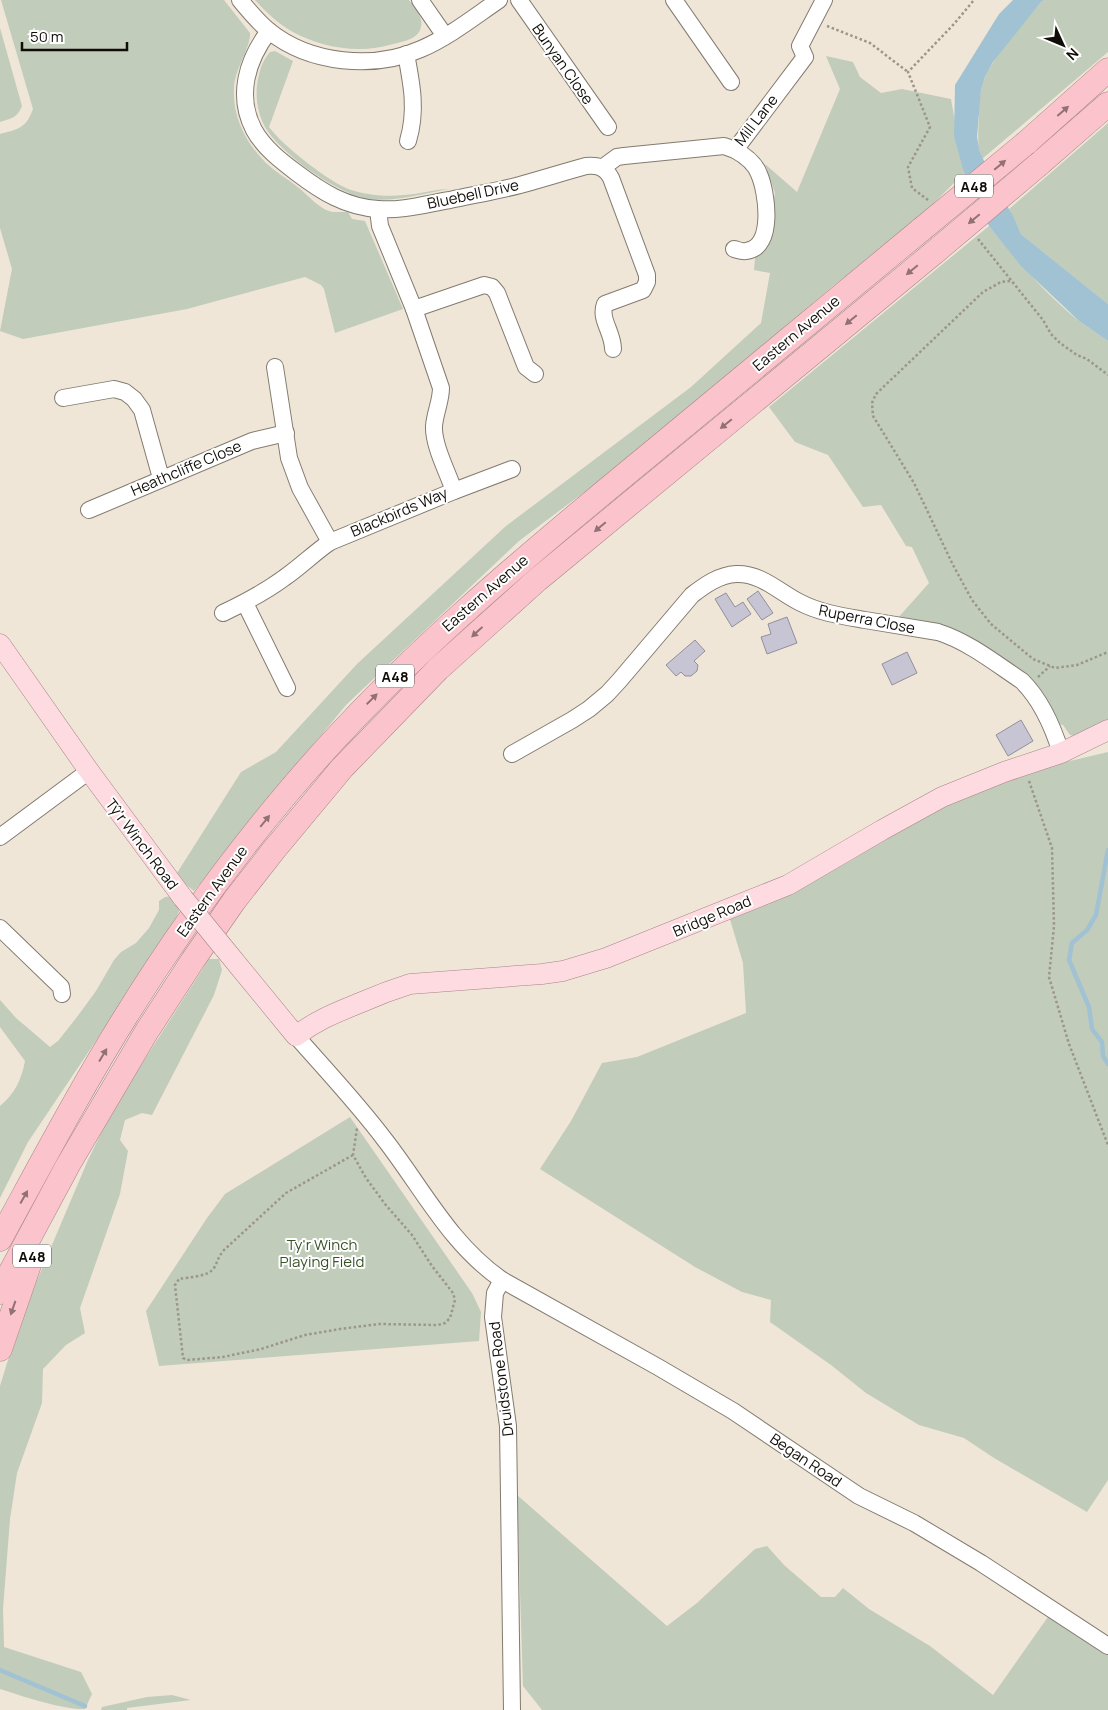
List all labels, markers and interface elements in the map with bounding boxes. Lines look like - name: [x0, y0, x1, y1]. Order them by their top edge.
- street label: Bunyan Close: [527, 19, 599, 109]
- scale bar: [22, 20, 128, 52]
- north arrow: [1038, 20, 1088, 70]
- text: 50 m: [30, 26, 64, 47]
- text: N: [1062, 44, 1083, 65]
- street label: Mill Lane: [729, 90, 783, 150]
- one-way arrow: [1057, 106, 1069, 117]
- one-way arrow: [993, 159, 1006, 170]
- street label: Bluebell Drive: [425, 174, 521, 214]
- road number: A48: [955, 175, 993, 198]
- one-way arrow: [968, 213, 981, 224]
- one-way arrow: [906, 264, 919, 275]
- street label: Eastern Avenue: [748, 290, 844, 376]
- one-way arrow: [845, 315, 858, 326]
- one-way arrow: [720, 418, 733, 429]
- street label: Heathcliffe Close: [127, 435, 245, 501]
- street label: Blackbirds Way: [347, 482, 451, 542]
- one-way arrow: [594, 521, 607, 532]
- street label: Eastern Avenue: [437, 550, 533, 636]
- street label: Ruperra Close: [817, 599, 917, 639]
- one-way arrow: [471, 627, 483, 638]
- road number: A48: [376, 664, 414, 688]
- one-way arrow: [366, 693, 378, 705]
- street label: Tŷ'r Winch Road: [101, 794, 183, 894]
- one-way arrow: [259, 814, 270, 827]
- street label: Eastern Avenue: [172, 841, 252, 941]
- street label: Bridge Road: [670, 890, 754, 942]
- one-way arrow: [99, 1048, 108, 1062]
- one-way arrow: [19, 1190, 28, 1203]
- park label: Ty'r Winch Playing Field: [280, 1234, 364, 1272]
- road number: A48: [13, 1244, 51, 1268]
- one-way arrow: [9, 1301, 16, 1316]
- street label: Druidstone Road: [484, 1320, 518, 1438]
- street label: Began Road: [766, 1428, 846, 1492]

